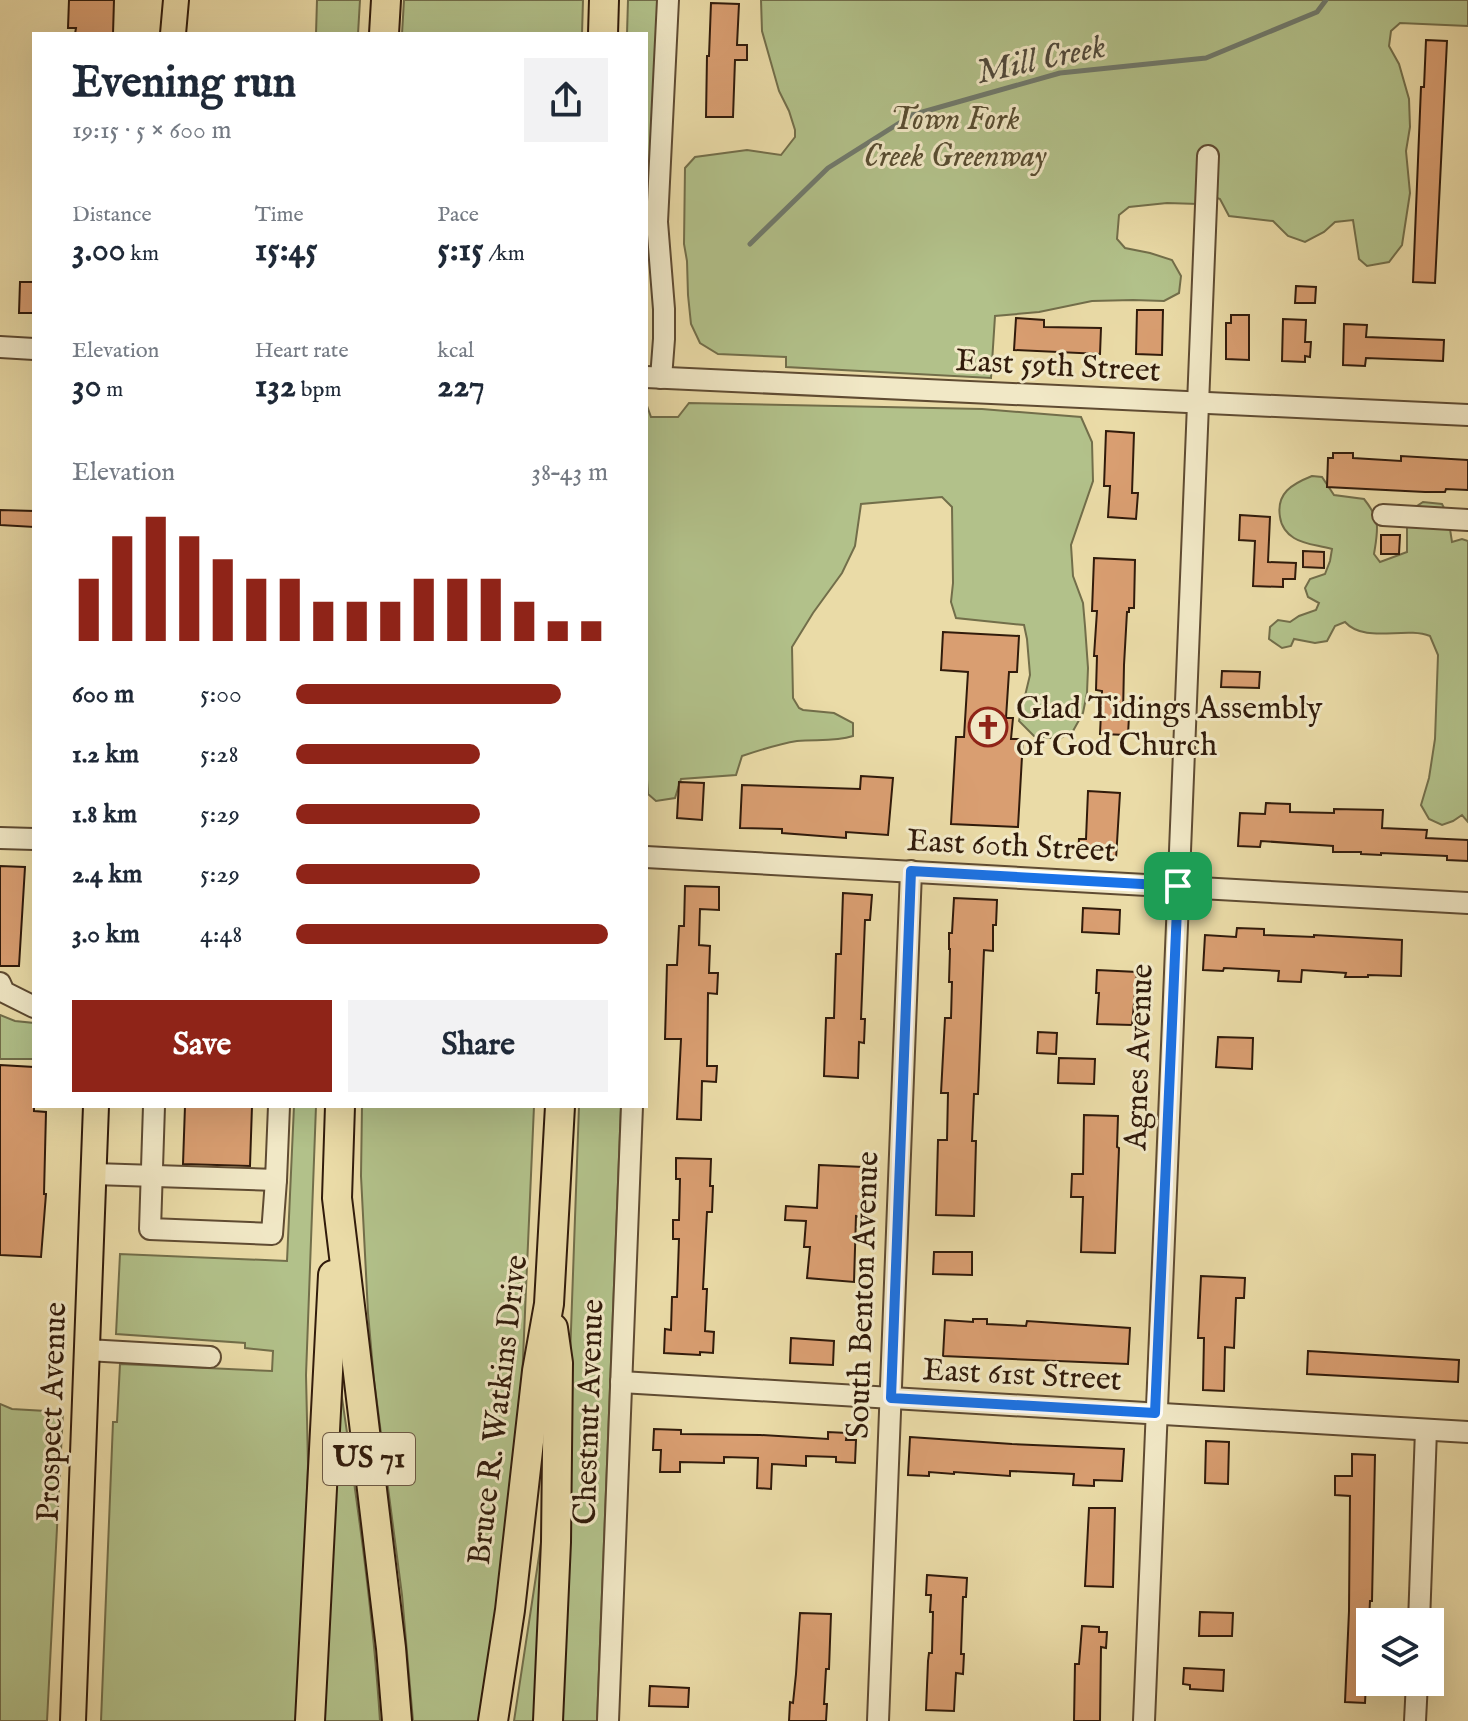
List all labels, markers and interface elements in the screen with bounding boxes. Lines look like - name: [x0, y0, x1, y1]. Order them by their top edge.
- water label: Mill Creek: [972, 25, 1110, 95]
- text: Evening run: [72, 56, 296, 112]
- button: share: [524, 58, 608, 142]
- park label: Town Fork Creek Greenway: [863, 100, 1048, 178]
- text: 19:15 · 5 × 600 m: [72, 114, 232, 147]
- text: Distance: [72, 201, 152, 229]
- text: Time: [255, 201, 304, 229]
- text: Pace: [437, 201, 479, 229]
- text: 3.00: [72, 229, 125, 272]
- text: 15:45: [255, 229, 317, 272]
- text: 5:15: [437, 229, 484, 272]
- text: km: [125, 240, 159, 268]
- text: /km: [484, 240, 525, 268]
- text: Elevation: [72, 337, 159, 365]
- text: Heart rate: [255, 337, 349, 365]
- text: kcal: [437, 337, 474, 365]
- street label: East 59th Street: [954, 341, 1162, 393]
- text: 30: [72, 365, 101, 408]
- text: 132: [255, 365, 296, 408]
- text: 227: [437, 365, 485, 408]
- text: m: [101, 376, 123, 404]
- text: bpm: [296, 376, 341, 404]
- text: Elevation: [72, 456, 175, 489]
- text: 38–43 m: [531, 456, 608, 489]
- text: 600 m: [72, 678, 134, 711]
- text: 5:00: [200, 678, 242, 711]
- place label: Glad Tidings Assembly of God Church: [1016, 689, 1323, 767]
- church icon: Glad Tidings Assembly of God Church: [967, 706, 1009, 748]
- text: 1.2 km: [72, 738, 139, 771]
- text: 5:28: [200, 738, 239, 771]
- text: 1.8 km: [72, 798, 137, 831]
- text: 5:29: [200, 798, 240, 831]
- street label: East 60th Street: [906, 821, 1116, 873]
- pin: [1144, 852, 1212, 920]
- text: 2.4 km: [72, 858, 142, 891]
- text: 5:29: [200, 858, 240, 891]
- icon: arrive: [1156, 864, 1200, 908]
- text: 3.0 km: [72, 918, 140, 951]
- text: 4:48: [200, 918, 243, 951]
- street label: Agnes Avenue: [1116, 963, 1164, 1152]
- button: Save: [72, 1000, 332, 1092]
- button: Share: [348, 1000, 608, 1092]
- street label: South Benton Avenue: [838, 1150, 890, 1440]
- street label: Bruce R. Watkins Drive: [460, 1253, 538, 1567]
- street label: Chestnut Avenue: [566, 1298, 614, 1526]
- street label: Prospect Avenue: [29, 1301, 77, 1523]
- street label: East 61st Street: [921, 1350, 1123, 1402]
- road number: US 71: [323, 1433, 415, 1485]
- map controls: [1356, 1608, 1444, 1696]
- button: layers: [1356, 1608, 1444, 1696]

